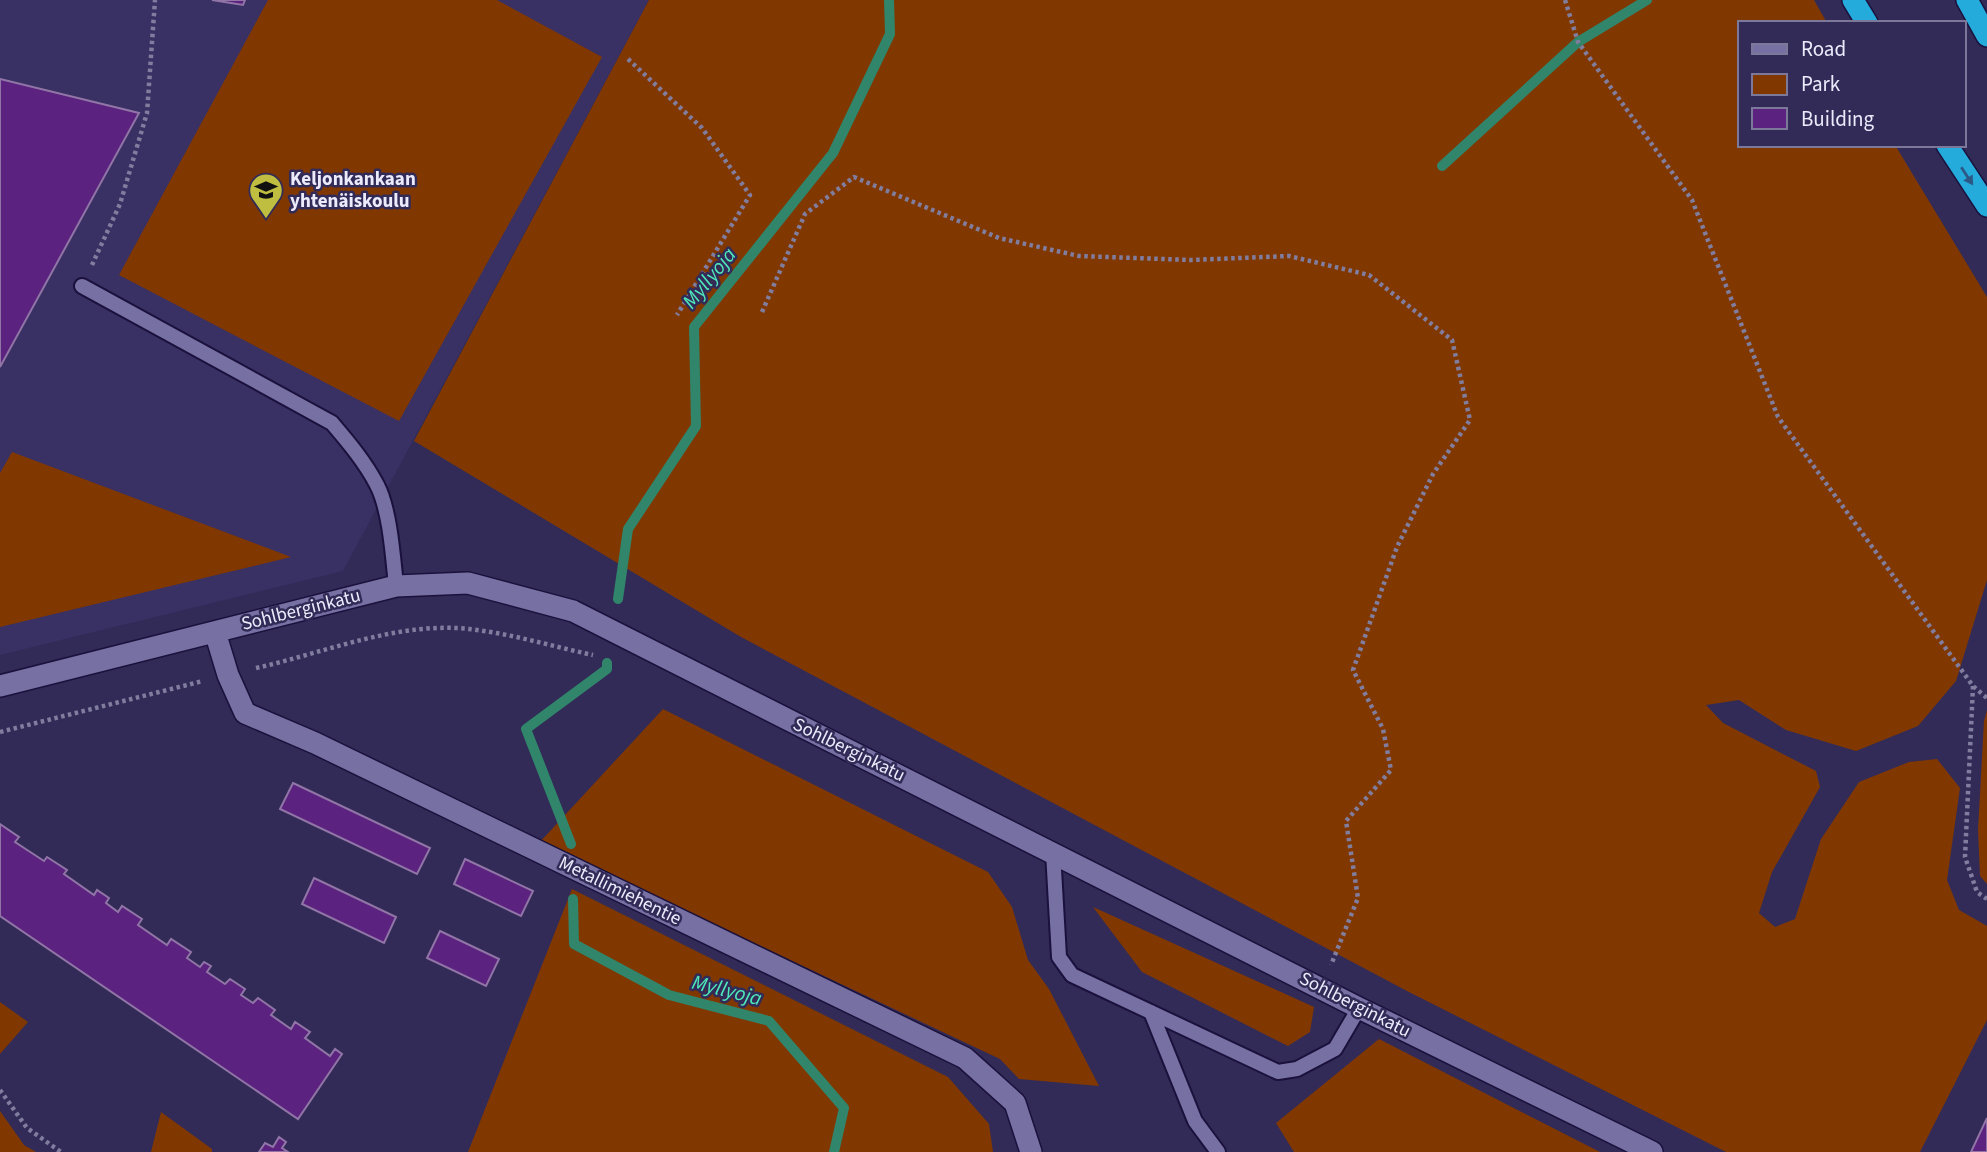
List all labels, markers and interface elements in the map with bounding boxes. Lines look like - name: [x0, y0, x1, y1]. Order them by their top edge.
- legend: [1738, 21, 1966, 147]
- text: Road: [1801, 34, 1846, 64]
- text: Park: [1801, 69, 1841, 99]
- text: Building: [1801, 104, 1875, 134]
- place label: Keljonkankaan yhtenäiskoulu: [290, 166, 416, 215]
- one-way arrow: [1960, 166, 1973, 185]
- school or university icon: Keljonkankaan yhtenäiskoulu: [247, 171, 285, 220]
- water label: Myllyoja: [675, 241, 743, 315]
- street label: Sohlberginkatu: [239, 582, 363, 638]
- street label: Sohlberginkatu: [788, 711, 910, 789]
- street label: Metallimiehentie: [554, 850, 686, 932]
- street label: Sohlberginkatu: [1295, 965, 1415, 1045]
- water label: Myllyoja: [689, 967, 765, 1013]

